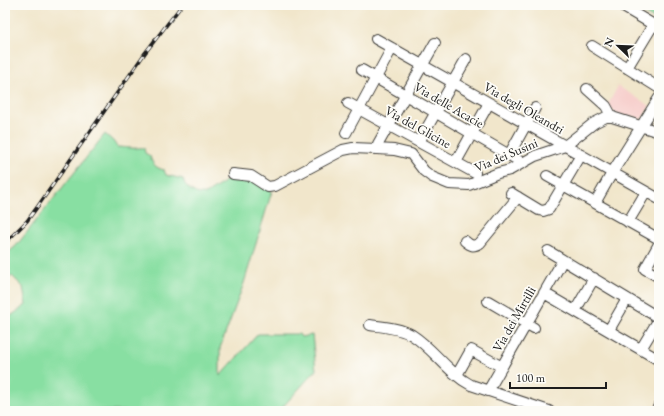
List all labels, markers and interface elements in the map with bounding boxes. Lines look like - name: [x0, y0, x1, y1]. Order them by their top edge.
- north arrow: [598, 26, 638, 66]
- text: N: [601, 35, 617, 49]
- street label: Via delle Acacie: [411, 78, 487, 132]
- street label: Via degli Oleandri: [481, 78, 567, 138]
- street label: Via del Glicine: [382, 102, 454, 152]
- street label: Via dei Susini: [472, 134, 540, 176]
- street label: Via dei Mirtilli: [488, 283, 540, 355]
- scale bar: [510, 364, 606, 390]
- text: 100 m: [516, 370, 546, 386]

